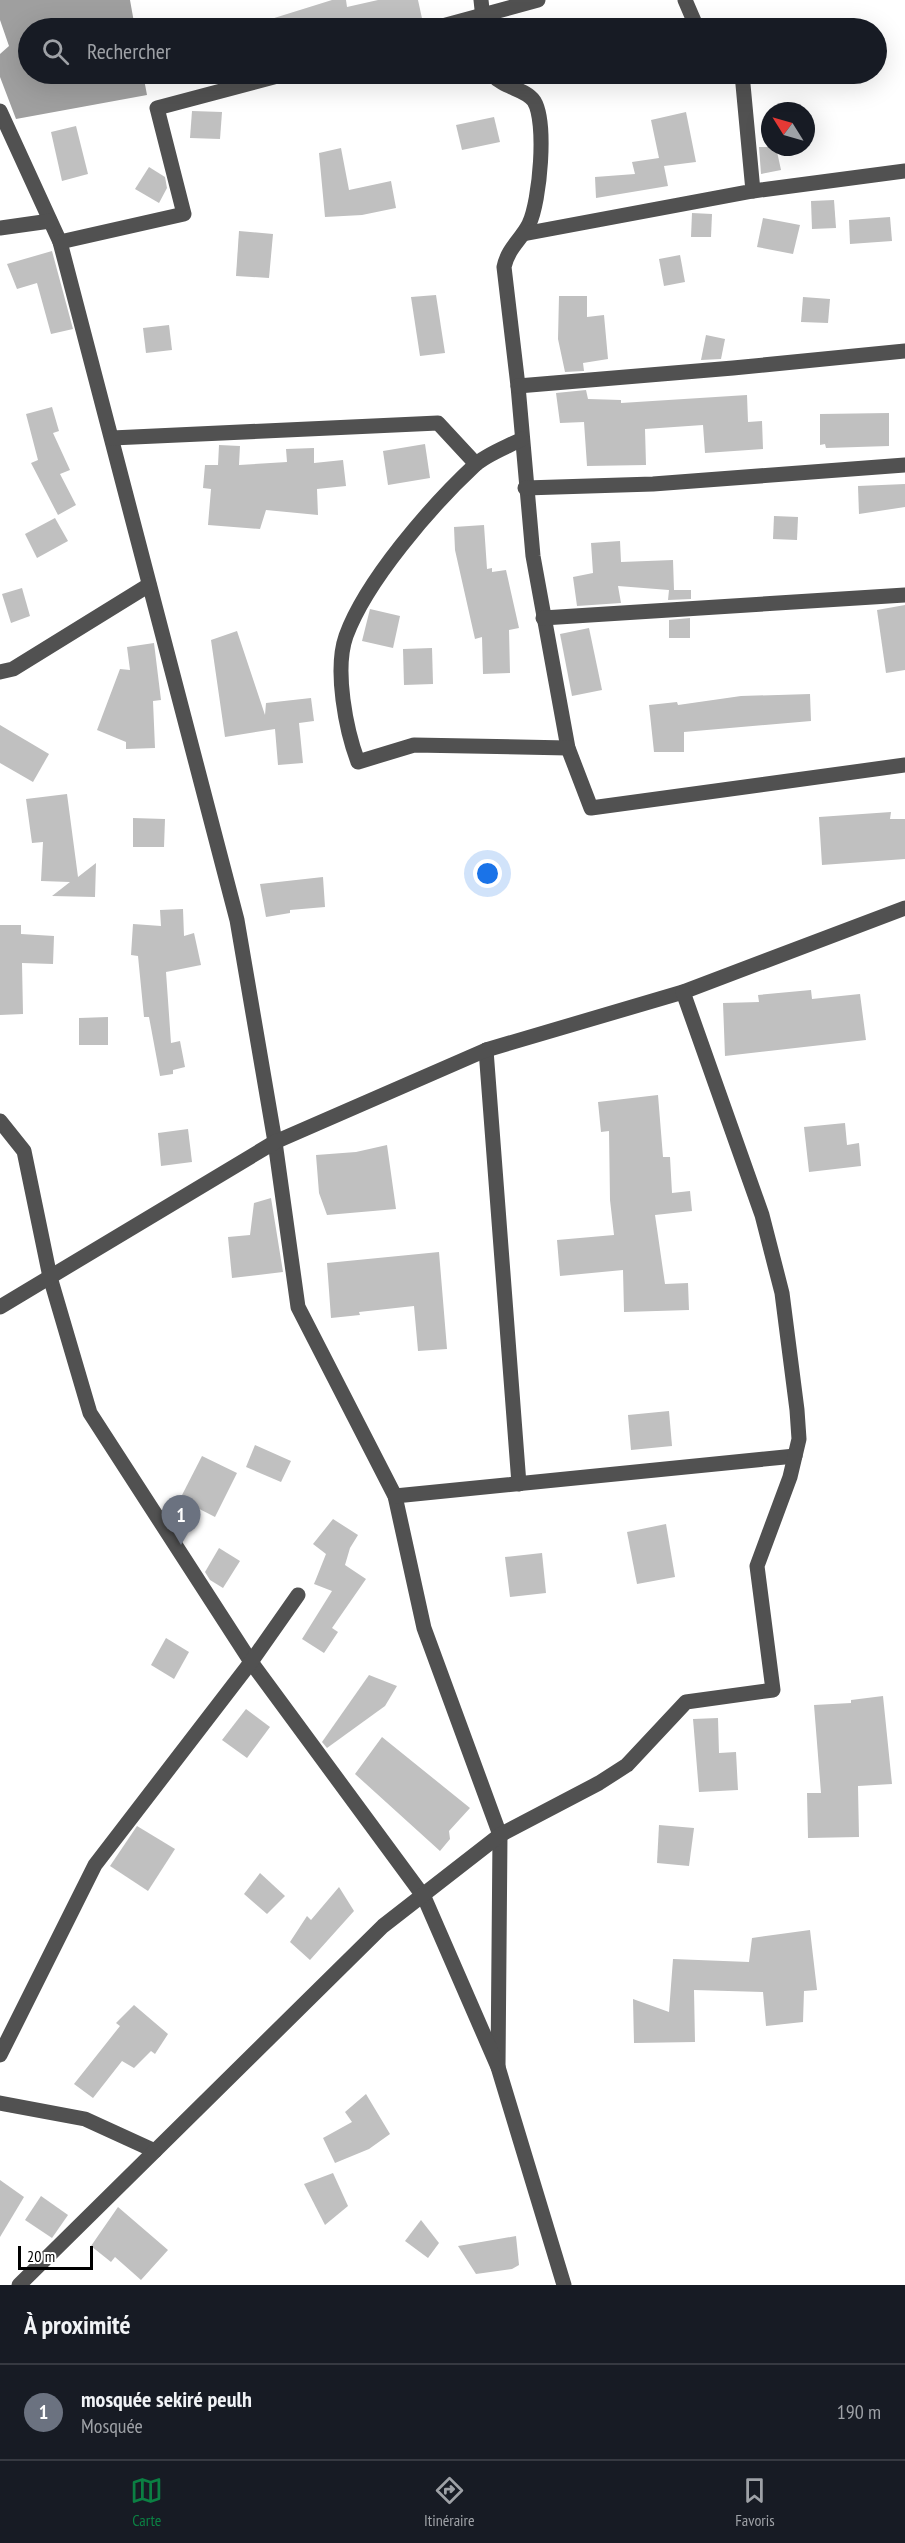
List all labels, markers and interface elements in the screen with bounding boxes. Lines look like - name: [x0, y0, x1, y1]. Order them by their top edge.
- search box: [18, 18, 887, 84]
- icon: search: [39, 35, 72, 68]
- text: Rechercher: [87, 37, 171, 65]
- north arrow: [761, 102, 815, 156]
- your location: [473, 859, 502, 888]
- pin: 1: [162, 1496, 201, 1545]
- scale bar: [18, 2243, 93, 2270]
- text: 20 m: [27, 2246, 55, 2266]
- text: À proximité: [24, 2308, 131, 2341]
- text: mosquée sekiré peulh: [81, 2385, 252, 2413]
- text: 1: [39, 2399, 48, 2425]
- text: 190 m: [837, 2399, 881, 2425]
- text: Mosquée: [81, 2413, 143, 2439]
- tab: Carte: [130, 2474, 163, 2530]
- tab: Itinéraire: [424, 2474, 475, 2530]
- tab: Favoris: [735, 2474, 775, 2530]

